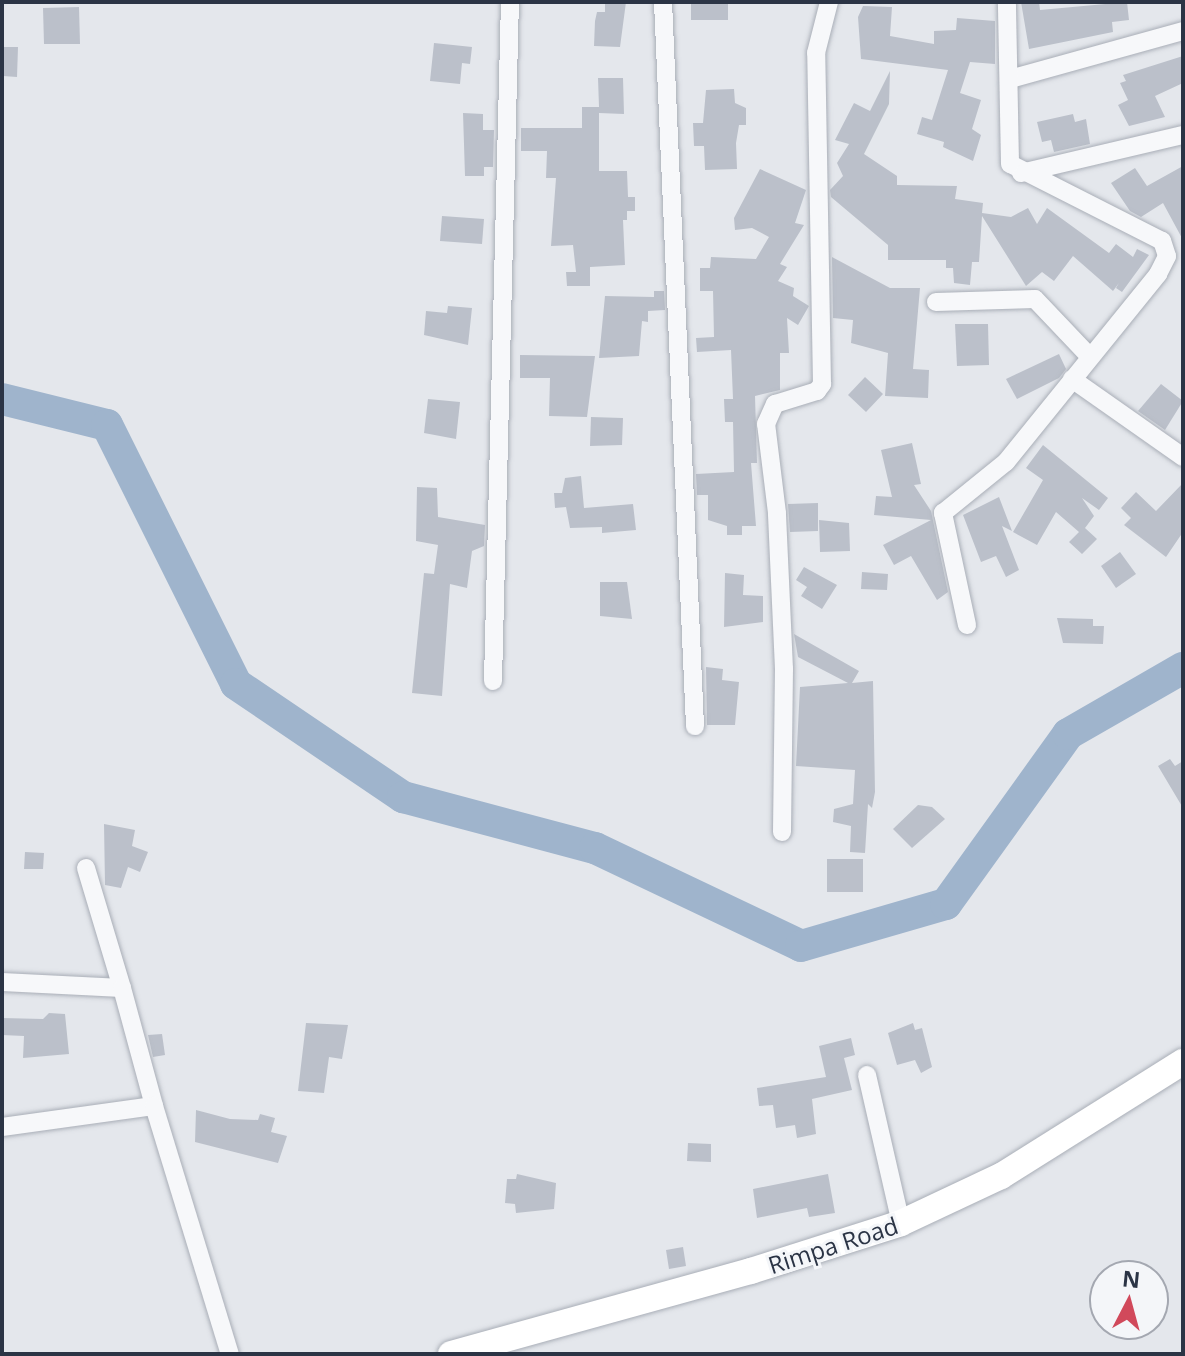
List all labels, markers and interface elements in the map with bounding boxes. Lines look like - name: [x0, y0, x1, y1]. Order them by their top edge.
- street label: Rimpa Road: [765, 1211, 901, 1279]
- north arrow: [1089, 1260, 1169, 1340]
- text: N: [1121, 1262, 1142, 1294]

